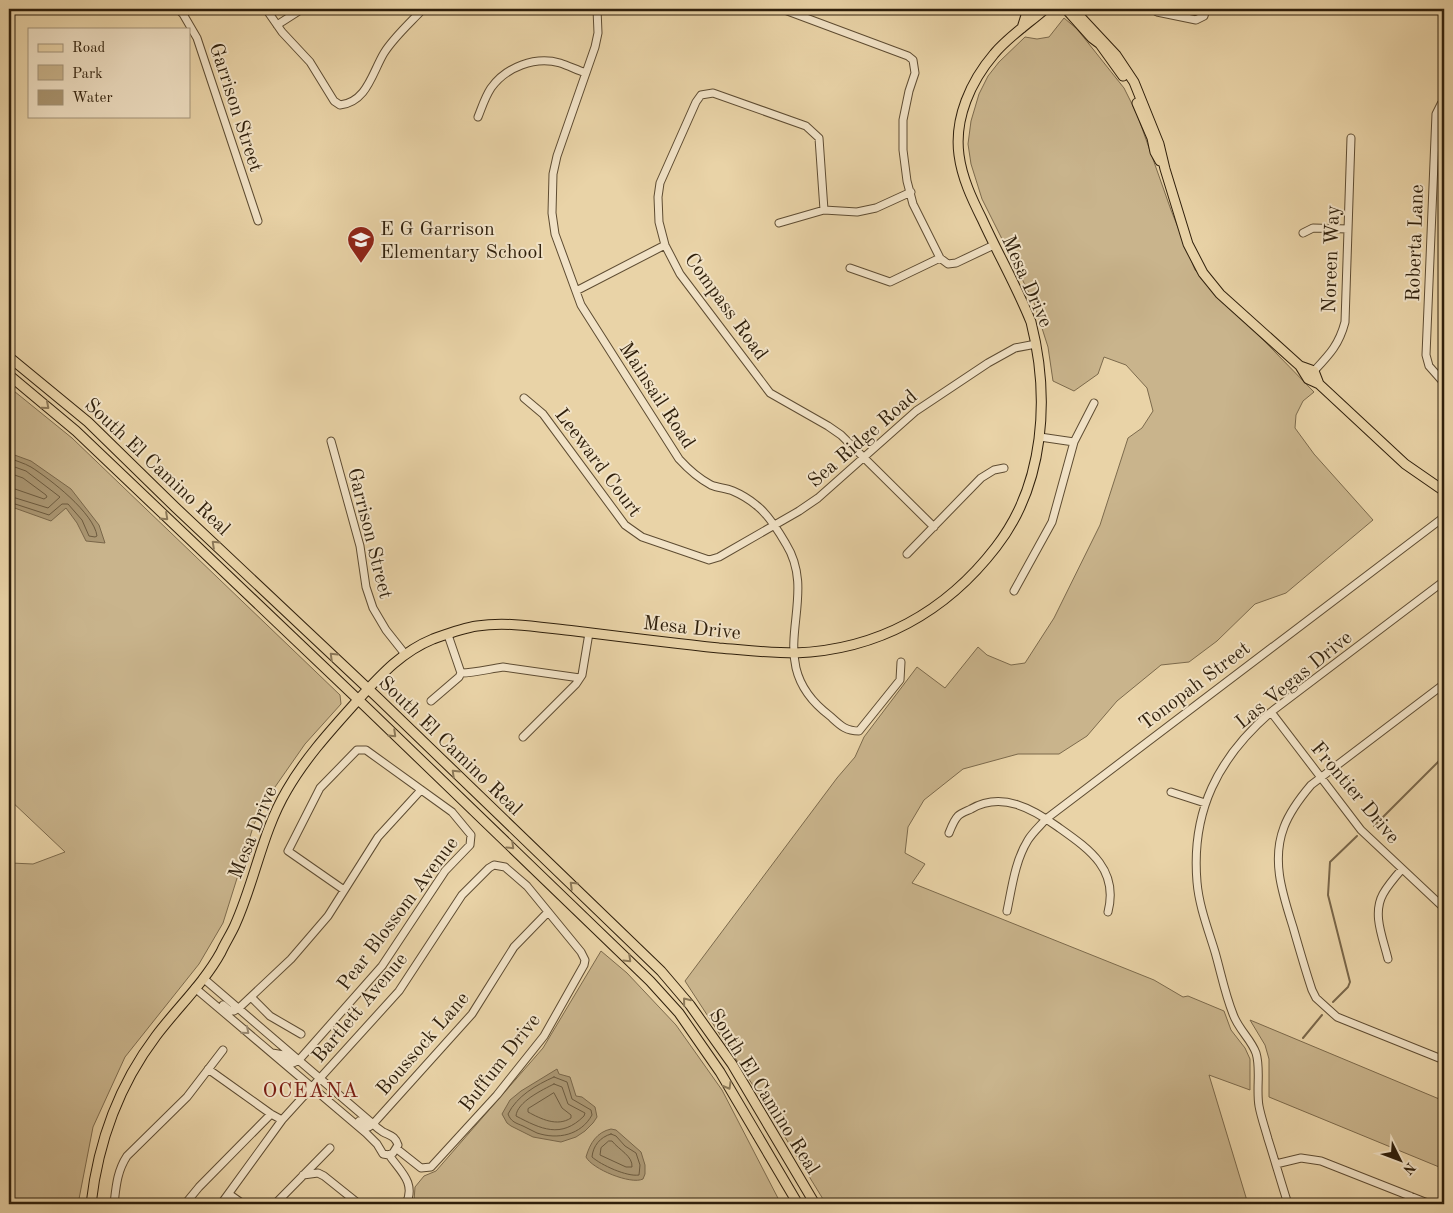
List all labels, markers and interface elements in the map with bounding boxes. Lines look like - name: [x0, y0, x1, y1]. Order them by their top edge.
- legend: [28, 28, 190, 118]
- text: Road: [72, 41, 106, 56]
- street label: Garrison Street: [205, 41, 265, 174]
- text: Park: [72, 67, 103, 82]
- text: Water: [72, 91, 113, 106]
- street label: Roberta Lane: [1404, 184, 1428, 302]
- street label: Noreen Way: [1320, 204, 1344, 314]
- place label: E G Garrison Elementary School: [380, 220, 543, 263]
- school or university icon: E G Garrison Elementary School: [346, 225, 376, 264]
- street label: Mesa Drive: [997, 233, 1055, 331]
- street label: Compass Road: [680, 250, 771, 364]
- street label: Mainsail Road: [615, 339, 698, 453]
- street label: Sea Ridge Road: [805, 387, 922, 492]
- street label: South El Camino Real: [80, 395, 233, 540]
- one-way arrow: [41, 400, 50, 409]
- street label: Leeward Court: [550, 405, 645, 521]
- street label: Garrison Street: [343, 466, 395, 601]
- one-way arrow: [159, 511, 168, 520]
- one-way arrow: [211, 541, 220, 550]
- street label: Mesa Drive: [642, 614, 742, 644]
- street label: Las Vegas Drive: [1232, 628, 1356, 733]
- street label: Tonopah Street: [1136, 639, 1254, 735]
- one-way arrow: [329, 653, 338, 662]
- street label: South El Camino Real: [374, 673, 525, 820]
- one-way arrow: [388, 728, 397, 737]
- street label: Frontier Drive: [1306, 739, 1403, 848]
- one-way arrow: [452, 770, 461, 779]
- street label: Mesa Drive: [226, 783, 282, 882]
- street label: Pear Blossom Avenue: [334, 834, 463, 995]
- one-way arrow: [505, 840, 514, 849]
- one-way arrow: [569, 882, 578, 891]
- street label: Bartlett Avenue: [309, 950, 412, 1067]
- one-way arrow: [622, 953, 631, 962]
- street label: Boussock Lane: [373, 989, 474, 1100]
- one-way arrow: [684, 998, 692, 1007]
- street label: South El Camino Real: [704, 1006, 822, 1178]
- street label: Buffum Drive: [456, 1011, 545, 1116]
- one-way arrow: [240, 1025, 249, 1033]
- district label: OCEANA: [263, 1081, 359, 1102]
- one-way arrow: [722, 1081, 732, 1090]
- north arrow: [1376, 1136, 1426, 1186]
- text: N: [1400, 1159, 1418, 1177]

